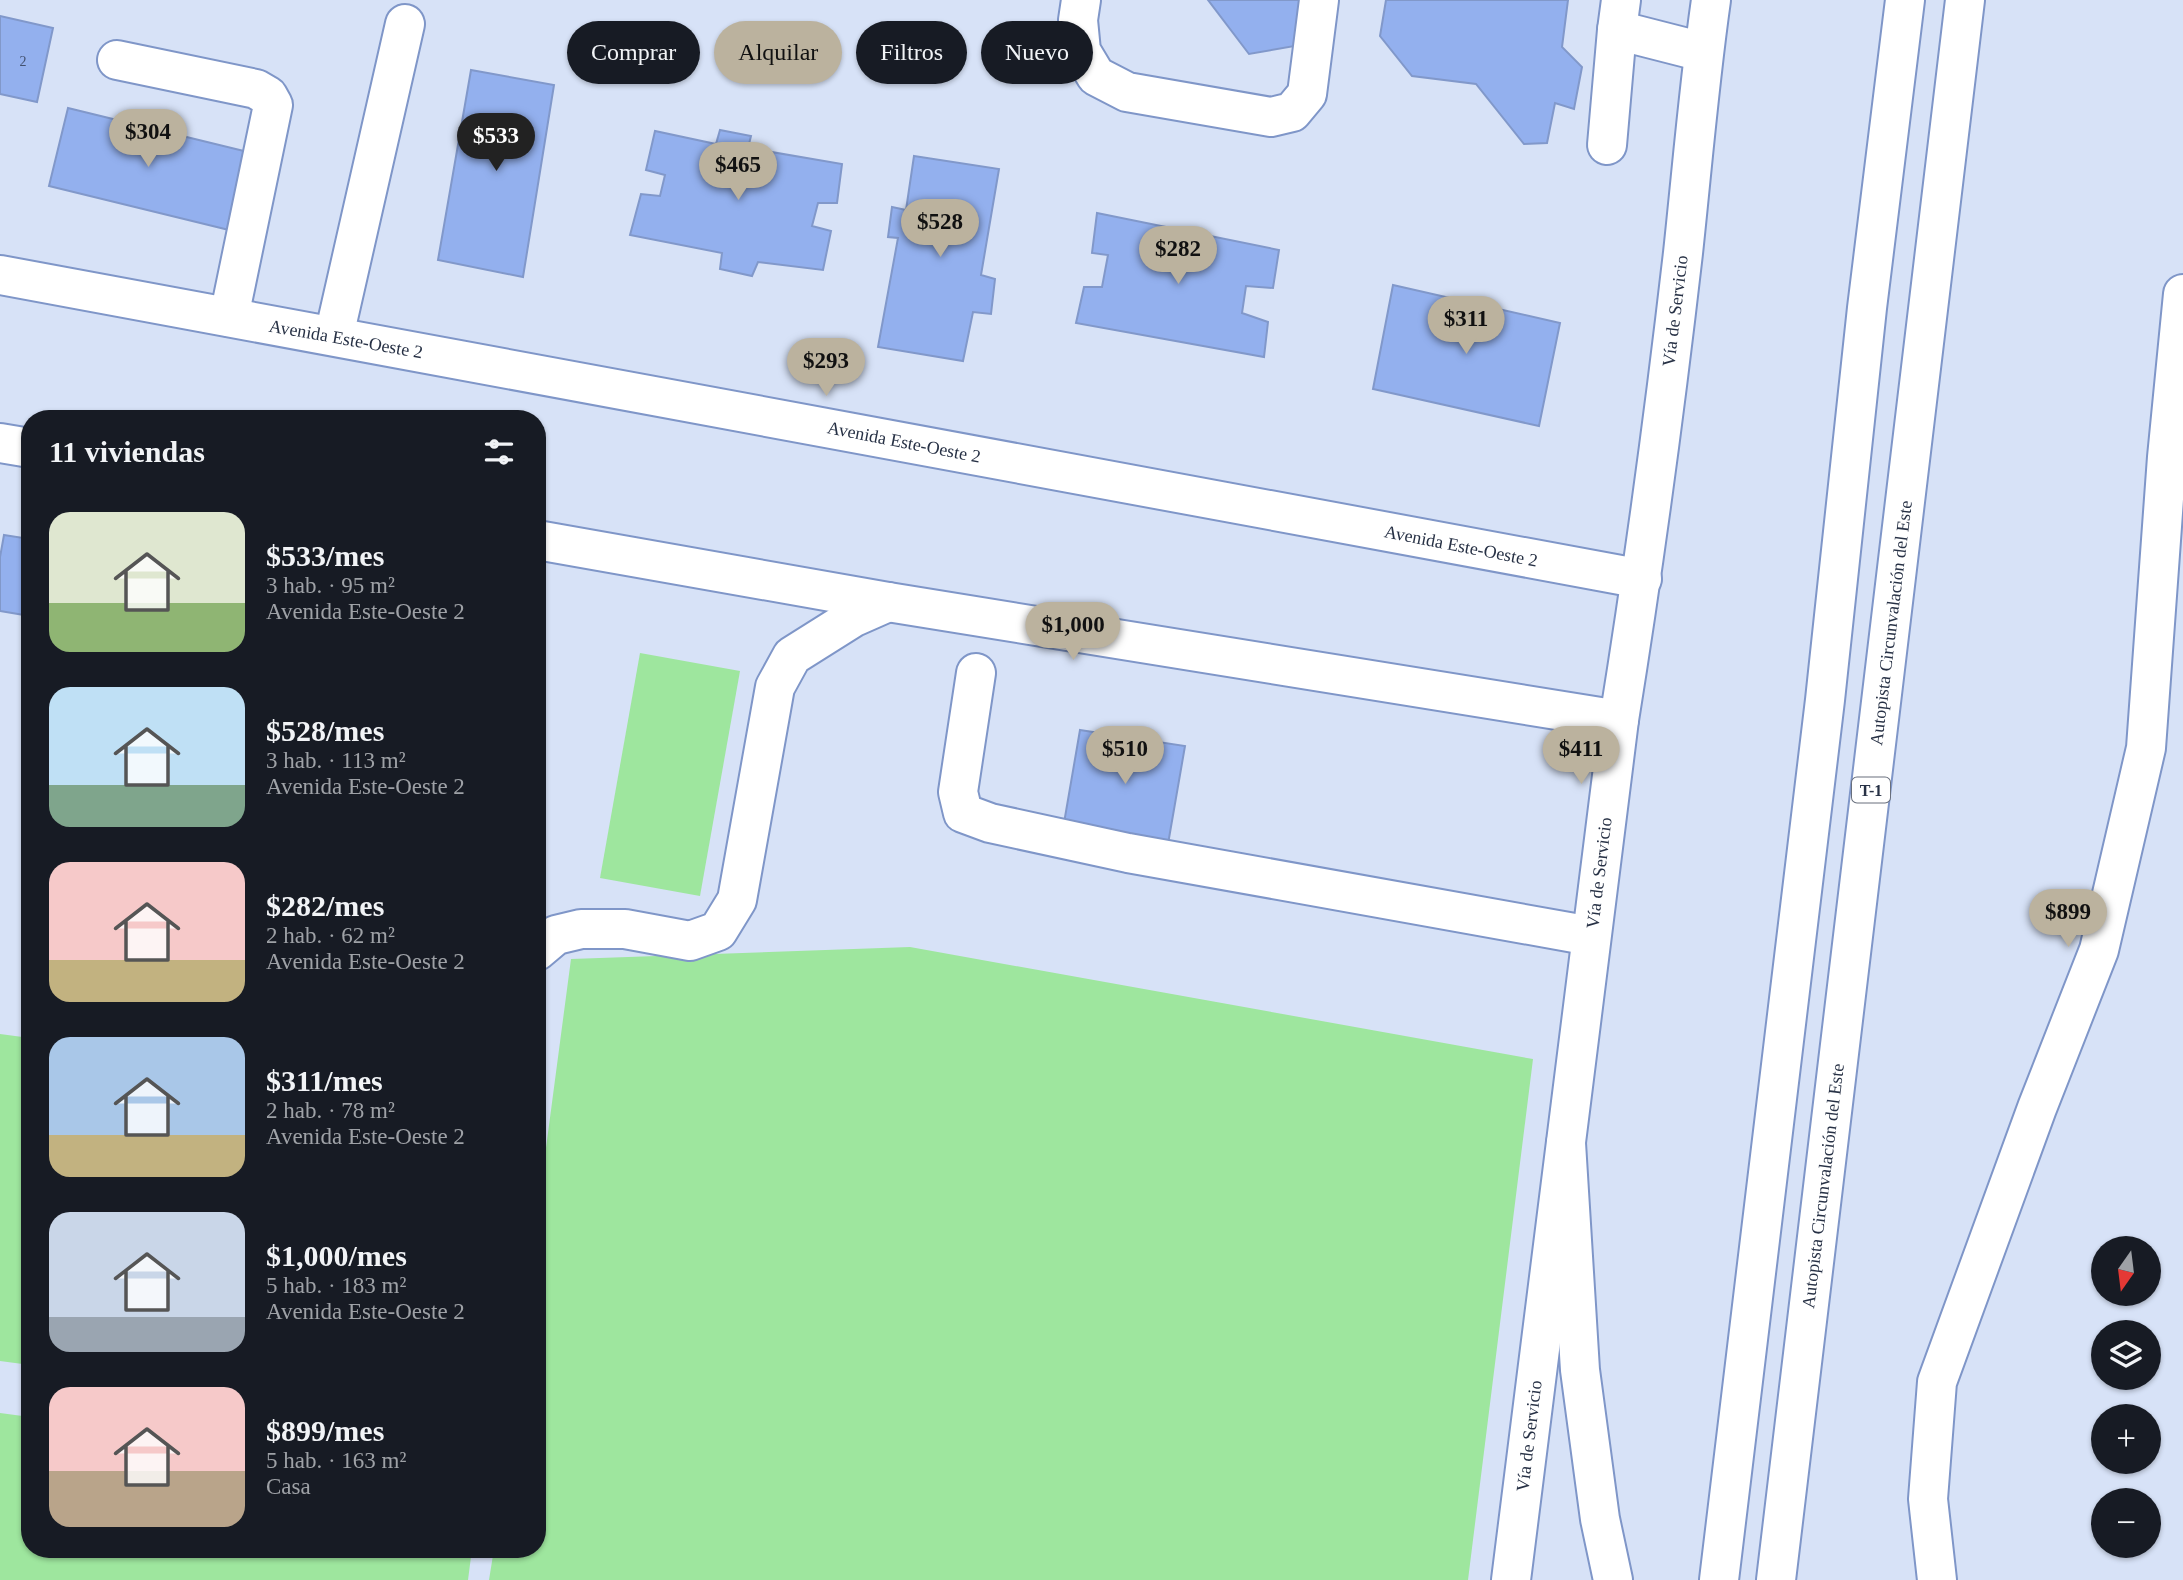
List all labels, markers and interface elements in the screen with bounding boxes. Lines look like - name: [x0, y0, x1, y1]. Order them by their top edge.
- chip: Comprar: [567, 21, 700, 84]
- chip: Alquilar: [714, 21, 842, 84]
- chip: Filtros: [856, 21, 967, 84]
- chip: Nuevo: [981, 21, 1093, 84]
- house number: 2: [20, 54, 27, 69]
- pin: $304: [107, 110, 189, 169]
- pin: $533: [455, 114, 537, 173]
- text: $304: [125, 119, 171, 144]
- text: $533: [473, 123, 519, 148]
- pin: $465: [697, 142, 779, 202]
- text: $465: [715, 152, 761, 177]
- pin: $528: [899, 200, 981, 259]
- text: $528: [917, 209, 963, 234]
- pin: $282: [1137, 226, 1219, 286]
- text: $282: [1155, 236, 1201, 261]
- street label: Vía de Servicio: [1658, 254, 1692, 368]
- pin: $311: [1425, 296, 1507, 356]
- text: $311: [1444, 306, 1488, 331]
- street label: Avenida Este-Oeste 2: [268, 316, 424, 362]
- pin: $293: [785, 338, 867, 398]
- text: $293: [803, 348, 849, 373]
- street label: Avenida Este-Oeste 2: [826, 417, 982, 467]
- icon: filters: [480, 433, 518, 471]
- text: 11 viviendas: [49, 435, 205, 468]
- street label: Autopista Circunvalación del Este: [1866, 499, 1916, 747]
- street label: Avenida Este-Oeste 2: [1383, 521, 1539, 571]
- text: $533/mes: [266, 539, 384, 572]
- icon: home: [105, 540, 189, 624]
- text: 3 hab. · 95 m²: [266, 573, 395, 598]
- text: Avenida Este-Oeste 2: [266, 599, 465, 624]
- pin: $1,000: [1016, 602, 1130, 662]
- text: $1,000: [1041, 612, 1105, 637]
- text: $528/mes: [266, 714, 384, 747]
- icon: home: [105, 715, 189, 799]
- pin: $510: [1084, 726, 1166, 786]
- pin: $411: [1540, 726, 1622, 786]
- text: $510: [1102, 736, 1148, 761]
- text: $411: [1559, 736, 1603, 761]
- text: 3 hab. · 113 m²: [266, 748, 406, 773]
- text: Avenida Este-Oeste 2: [266, 774, 465, 799]
- road number: T-1: [1852, 778, 1890, 803]
- street label: Vía de Servicio: [1582, 816, 1616, 930]
- text: $282/mes: [266, 889, 384, 922]
- icon: home: [105, 890, 189, 974]
- pin: $899: [2027, 890, 2109, 949]
- text: $899: [2045, 899, 2091, 924]
- text: 2 hab. · 62 m²: [266, 923, 395, 948]
- text: Avenida Este-Oeste 2: [266, 949, 465, 974]
- street label: Autopista Circunvalación del Este: [1798, 1062, 1848, 1310]
- text: $311/mes: [266, 1064, 383, 1097]
- icon: home: [105, 1065, 189, 1149]
- text: 2 hab. · 78 m²: [266, 1098, 395, 1123]
- text: Avenida Este-Oeste 2: [266, 1124, 465, 1149]
- north arrow: [2091, 1236, 2161, 1306]
- map controls: [2091, 1236, 2161, 1558]
- text: $1,000/mes: [266, 1239, 407, 1272]
- icon: home: [105, 1240, 189, 1324]
- text: 5 hab. · 183 m²: [266, 1273, 406, 1298]
- text: Avenida Este-Oeste 2: [266, 1299, 465, 1324]
- button: layers: [2091, 1320, 2161, 1390]
- street label: Vía de Servicio: [1512, 1379, 1546, 1493]
- button: +: [2091, 1404, 2161, 1474]
- text: $899/mes: [266, 1414, 384, 1447]
- icon: home: [105, 1415, 189, 1499]
- text: 5 hab. · 163 m²: [266, 1448, 406, 1473]
- text: Casa: [266, 1474, 311, 1499]
- button: −: [2091, 1488, 2161, 1558]

